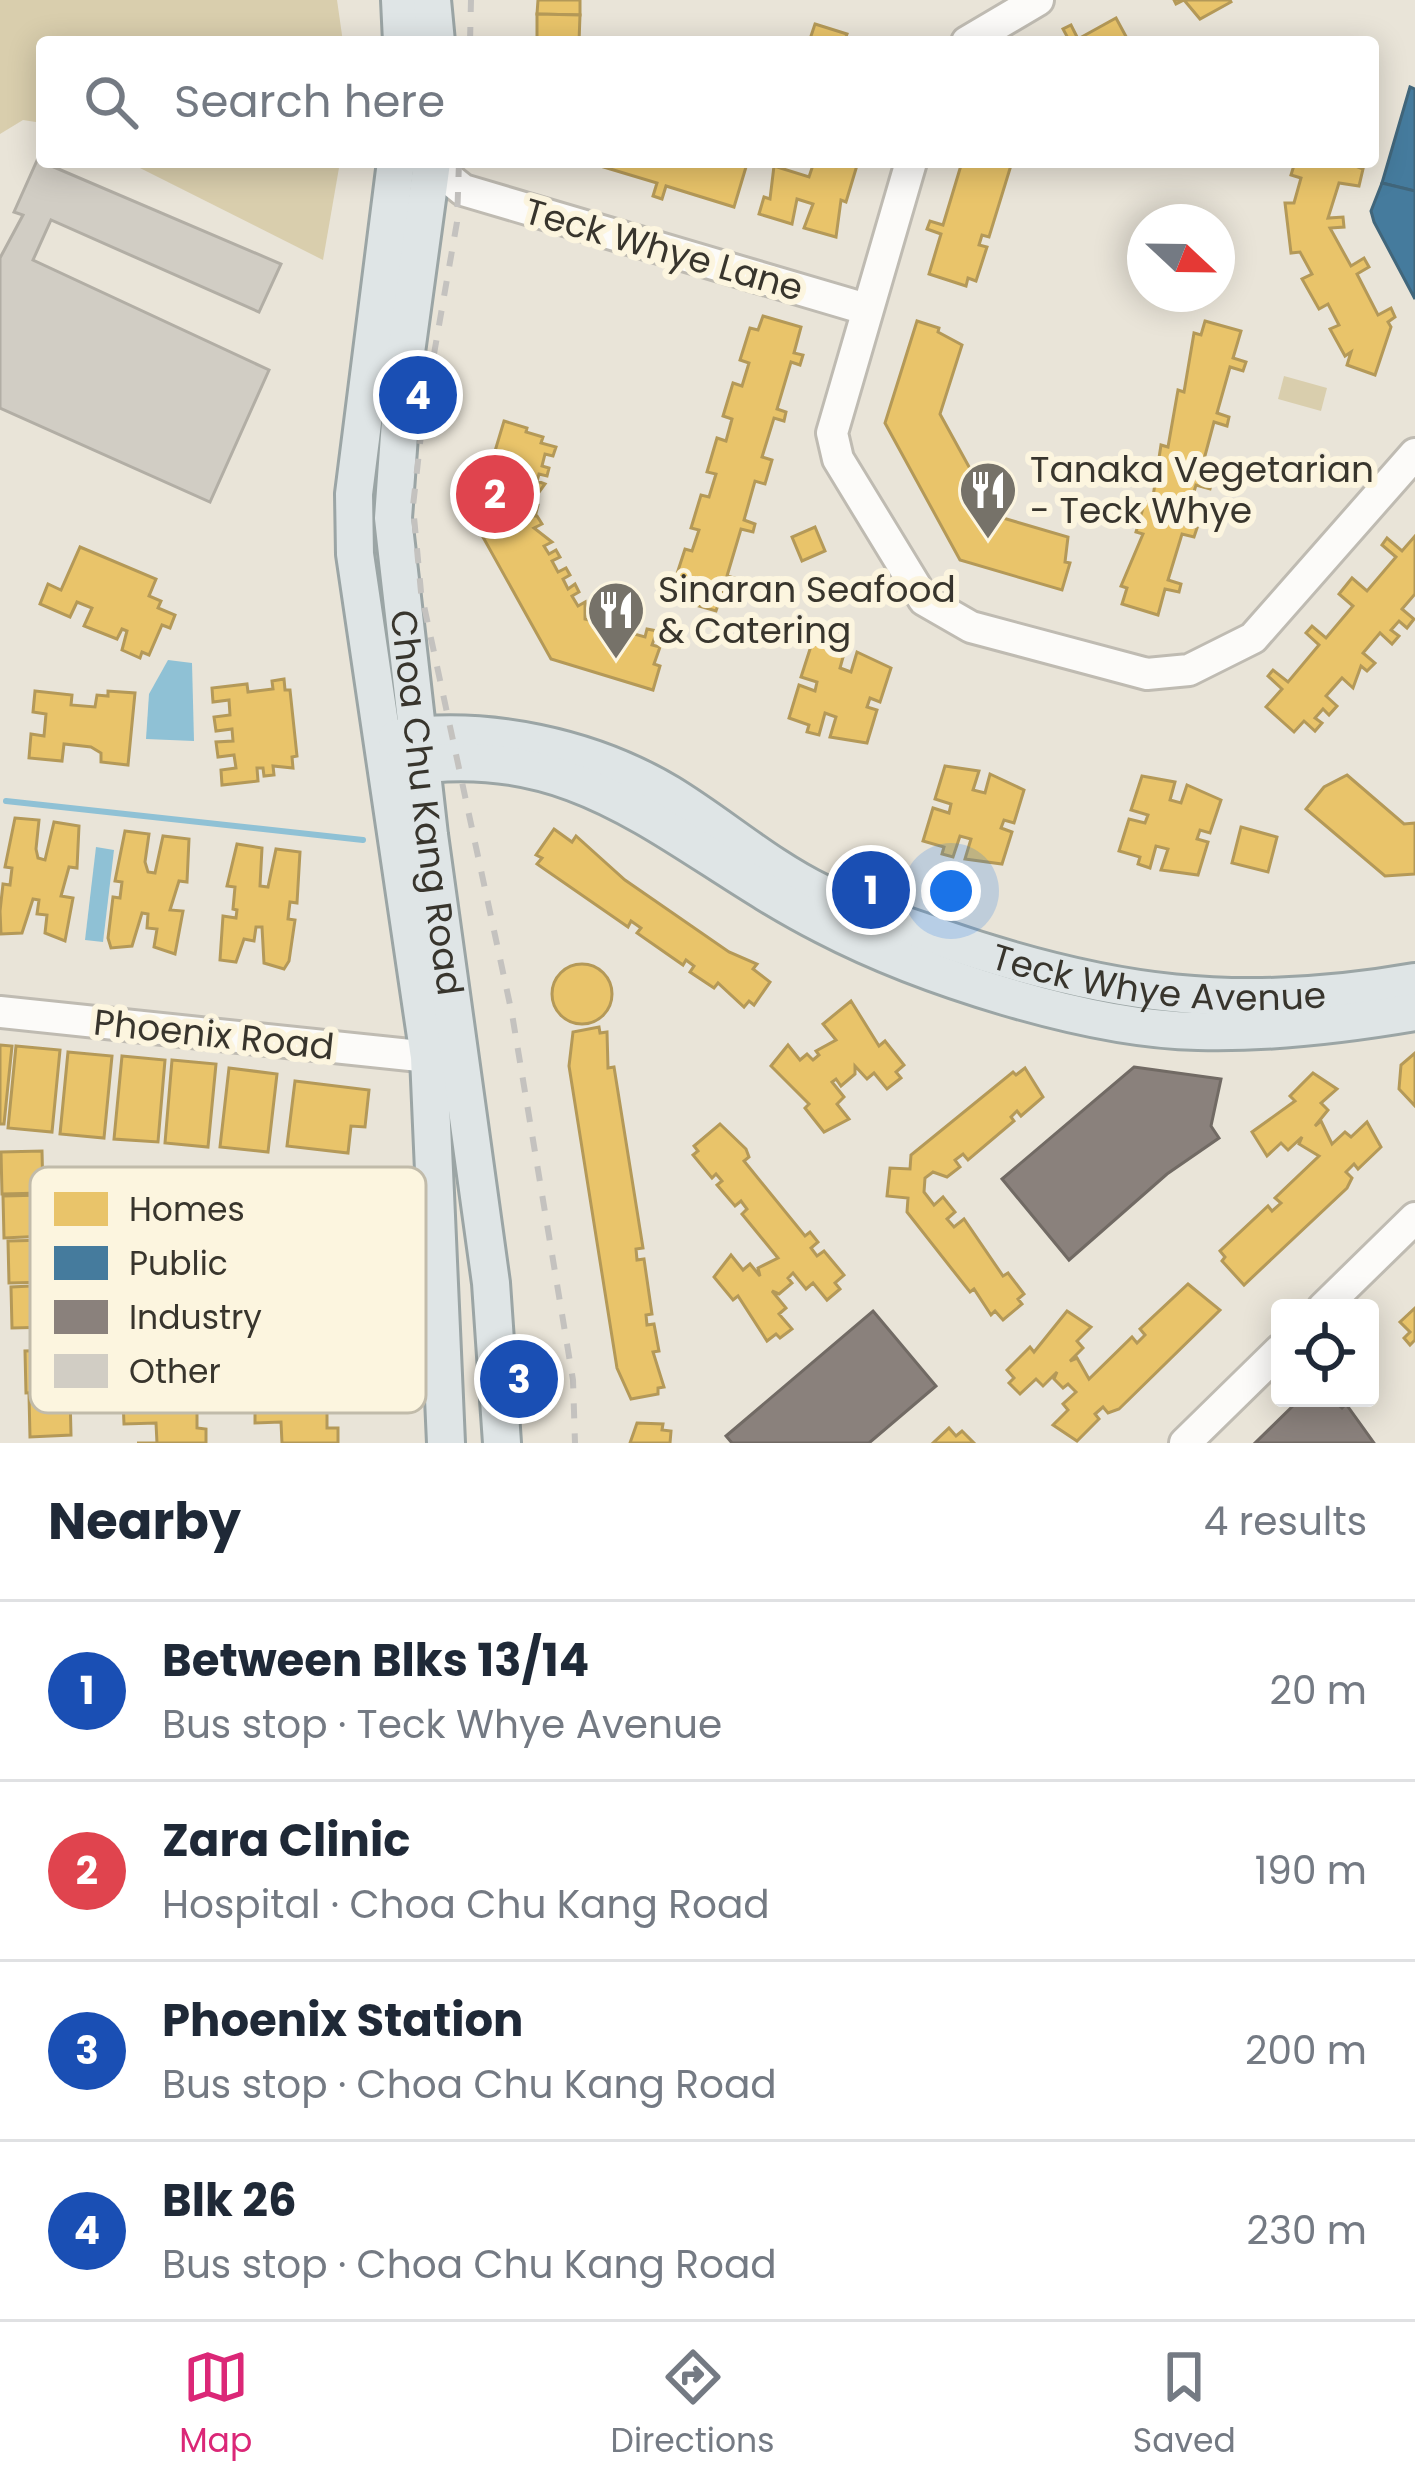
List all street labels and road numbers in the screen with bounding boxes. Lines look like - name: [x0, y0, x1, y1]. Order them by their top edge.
- street label: Teck Whye Lane: [519, 185, 809, 314]
- street label: Choa Chu Kang Road: [378, 607, 476, 999]
- street label: Teck Whye Avenue: [985, 931, 1328, 1023]
- street label: Phoenix Road: [91, 997, 337, 1072]

